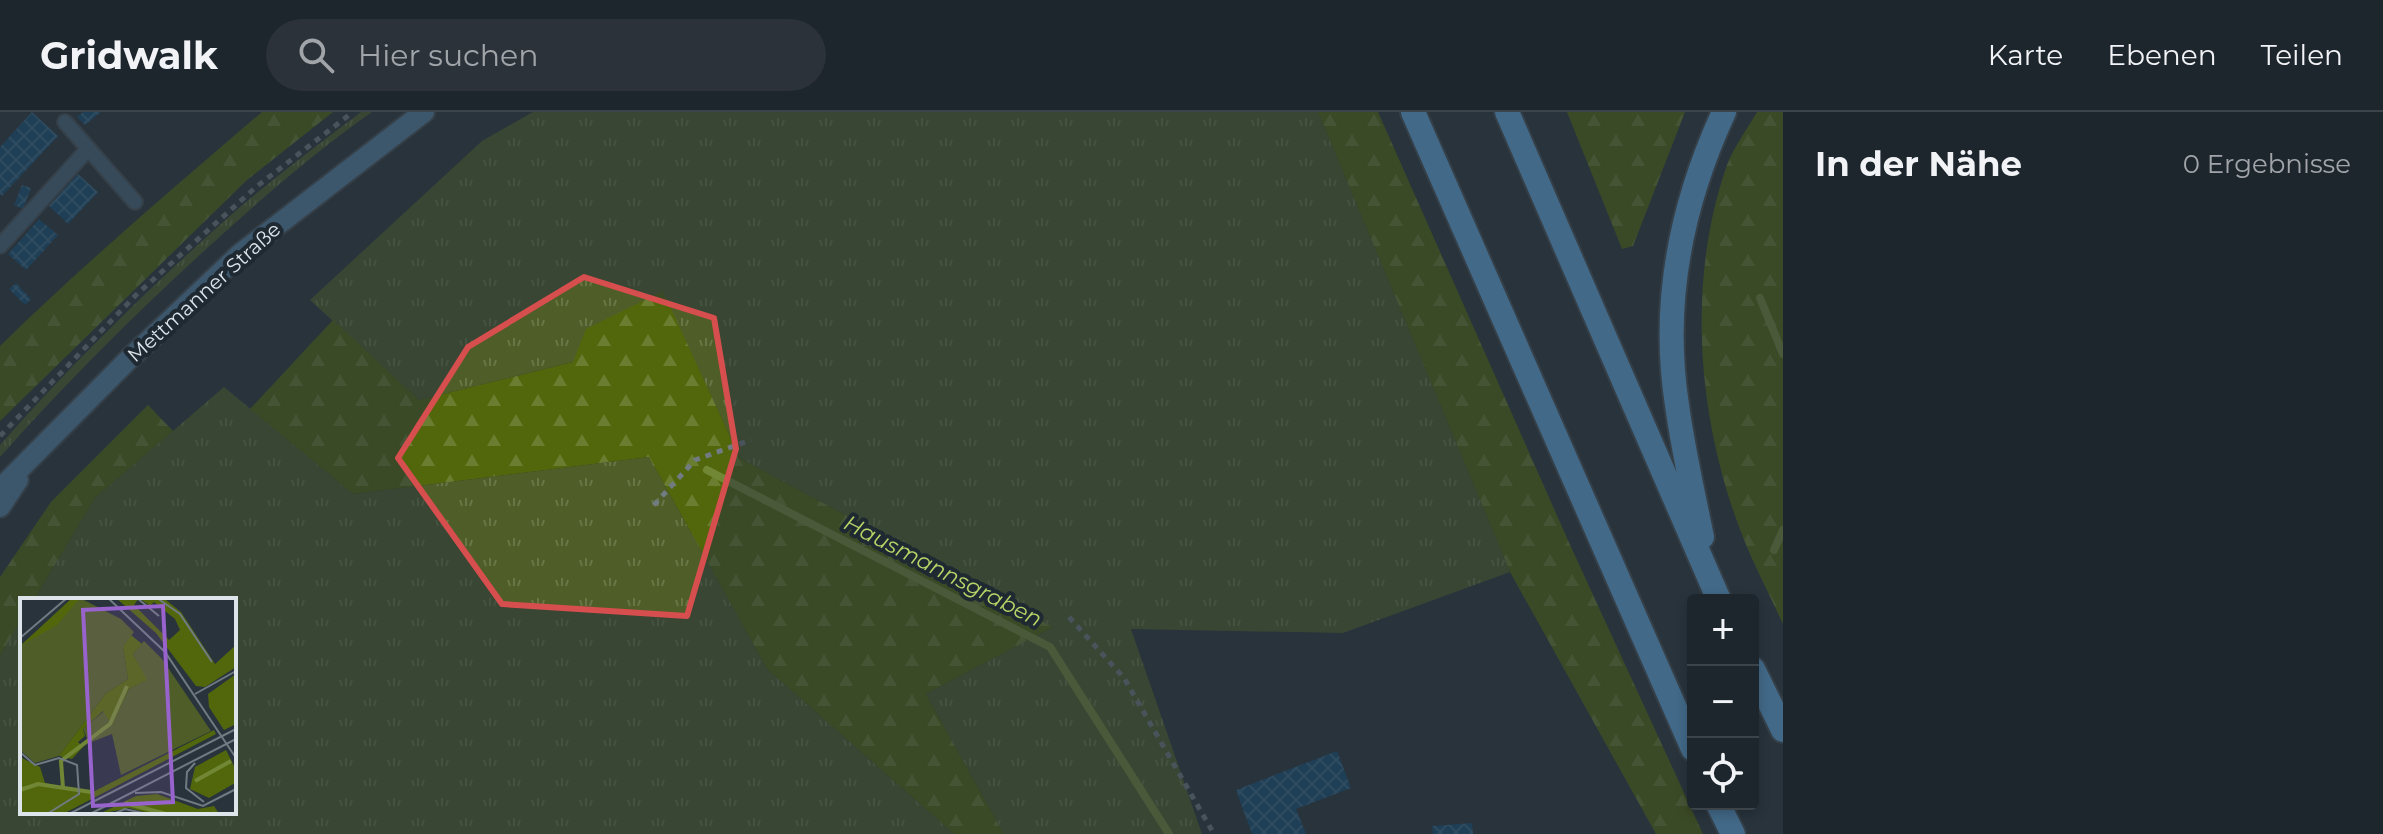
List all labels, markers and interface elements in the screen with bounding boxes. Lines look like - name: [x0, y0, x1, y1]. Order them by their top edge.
- search box: [266, 19, 826, 91]
- text: Gridwalk: [40, 32, 218, 79]
- icon: search: [294, 33, 338, 77]
- text: Hier suchen: [358, 37, 538, 74]
- text: Karte: [1988, 38, 2063, 72]
- text: Ebenen: [2107, 38, 2217, 72]
- text: Teilen: [2261, 38, 2343, 72]
- text: In der Nähe: [1815, 143, 2022, 185]
- text: 0 Ergebnisse: [2183, 148, 2351, 180]
- street label: Mettmanner Straße: [123, 217, 285, 367]
- water label: Hausmannsgraben: [839, 509, 1047, 633]
- map controls: [1687, 594, 1759, 810]
- button: +: [1687, 594, 1759, 666]
- inset map: [20, 598, 236, 814]
- button: −: [1687, 666, 1759, 738]
- button: locate: [1687, 738, 1759, 810]

